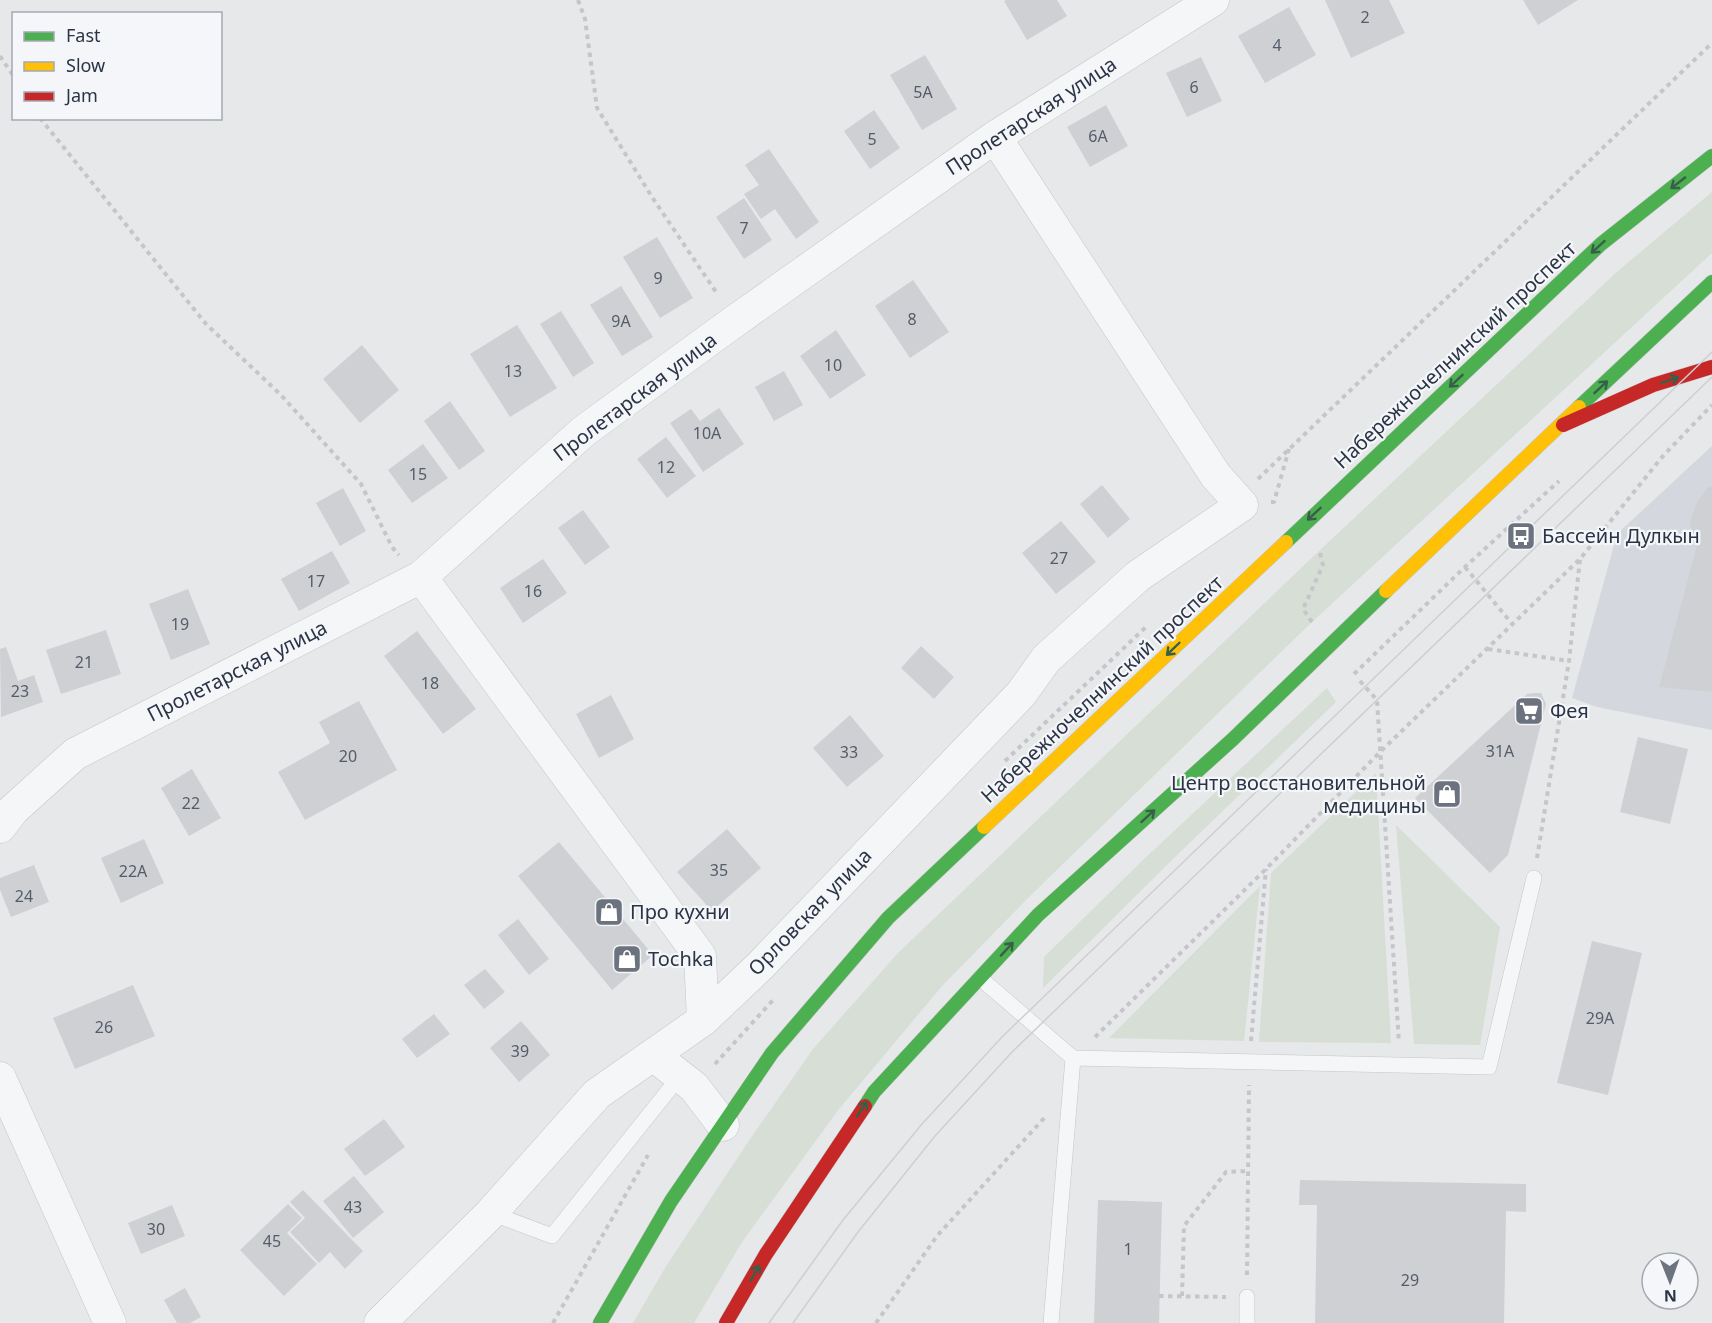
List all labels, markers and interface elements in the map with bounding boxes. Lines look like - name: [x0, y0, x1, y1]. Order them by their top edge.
- house number: 2: [1360, 6, 1370, 28]
- legend: [12, 12, 222, 120]
- text: Fast: [66, 23, 101, 47]
- house number: 4: [1272, 34, 1282, 56]
- street label: Пролетарская улица: [940, 50, 1121, 181]
- text: Slow: [66, 53, 105, 77]
- house number: 6: [1189, 76, 1199, 98]
- house number: 5А: [913, 81, 933, 103]
- text: Jam: [64, 83, 98, 107]
- house number: 6А: [1088, 125, 1108, 147]
- house number: 5: [867, 128, 877, 150]
- one-way arrow: [1670, 176, 1686, 189]
- house number: 7: [739, 217, 749, 239]
- street label: Набережночелнинский проспект: [1328, 235, 1582, 474]
- one-way arrow: [1591, 240, 1606, 254]
- house number: 9: [653, 267, 663, 289]
- house number: 8: [907, 308, 917, 330]
- house number: 9А: [611, 310, 631, 332]
- street label: Пролетарская улица: [547, 326, 722, 467]
- house number: 10: [824, 354, 842, 376]
- house number: 13: [504, 360, 522, 382]
- one-way arrow: [1449, 373, 1464, 387]
- one-way arrow: [1660, 374, 1679, 385]
- one-way arrow: [1593, 380, 1608, 394]
- house number: 10А: [693, 422, 722, 444]
- house number: 12: [657, 456, 675, 478]
- house number: 15: [409, 463, 427, 485]
- one-way arrow: [1307, 507, 1322, 521]
- bus stop icon: Бассейн Дулкын: [1505, 520, 1537, 552]
- place label: Бассейн Дулкын: [1542, 522, 1700, 549]
- house number: 27: [1050, 547, 1068, 569]
- street label: Набережночелнинский проспект: [975, 569, 1229, 808]
- house number: 17: [307, 570, 325, 592]
- house number: 16: [524, 580, 542, 602]
- street label: Пролетарская улица: [142, 613, 331, 728]
- house number: 19: [171, 613, 189, 635]
- one-way arrow: [1166, 642, 1181, 656]
- house number: 21: [75, 651, 93, 673]
- house number: 18: [421, 672, 439, 694]
- house number: 23: [11, 680, 29, 702]
- supermarket icon: Фея: [1513, 695, 1545, 727]
- place label: Фея: [1550, 697, 1589, 724]
- house number: 31А: [1486, 740, 1515, 762]
- house number: 33: [840, 741, 858, 763]
- house number: 20: [339, 745, 357, 767]
- place label: Центр восстановительной медицины: [1171, 769, 1426, 819]
- shop icon: Центр восстановительной медицины: [1431, 778, 1463, 810]
- house number: 22: [182, 792, 200, 814]
- one-way arrow: [1141, 809, 1156, 823]
- street label: Орловская улица: [742, 842, 877, 981]
- house number: 35: [710, 859, 728, 881]
- house number: 22А: [119, 860, 148, 882]
- house number: 24: [15, 885, 33, 907]
- shop icon: Про кухни: [593, 896, 625, 928]
- place label: Про кухни: [630, 898, 730, 925]
- one-way arrow: [999, 942, 1014, 957]
- shop icon: Tochka: [611, 943, 643, 975]
- place label: Tochka: [648, 945, 714, 972]
- house number: 29А: [1586, 1007, 1615, 1029]
- house number: 26: [95, 1016, 113, 1038]
- house number: 39: [511, 1040, 529, 1062]
- one-way arrow: [856, 1102, 868, 1118]
- house number: 43: [344, 1196, 362, 1218]
- house number: 30: [147, 1218, 165, 1240]
- house number: 45: [263, 1230, 281, 1252]
- house number: 1: [1123, 1238, 1133, 1260]
- north arrow: [1640, 1251, 1700, 1311]
- one-way arrow: [750, 1265, 762, 1282]
- house number: 29: [1401, 1269, 1419, 1291]
- text: N: [1664, 1285, 1677, 1307]

